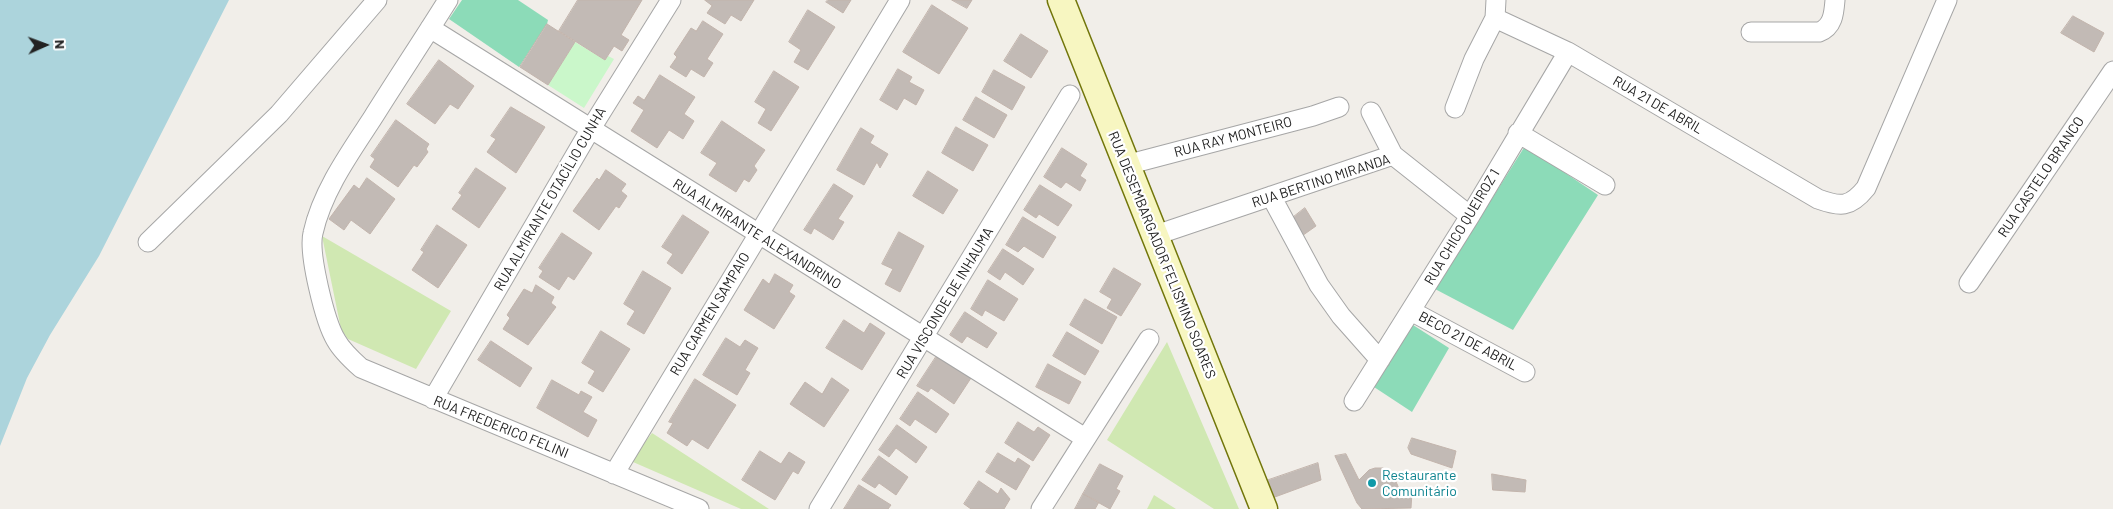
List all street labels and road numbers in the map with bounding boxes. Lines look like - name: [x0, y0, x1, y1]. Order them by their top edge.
- street label: RUA 21 DE ABRIL: [1610, 72, 1706, 138]
- street label: RUA ALMIRANTE OTACÍLIO CUNHA: [490, 104, 610, 294]
- street label: RUA RAY MONTEIRO: [1172, 113, 1294, 161]
- street label: RUA CASTELO BRANCO: [1994, 113, 2088, 241]
- street label: RUA DESEMBARGADOR FELISMINO SOARES: [1105, 129, 1219, 381]
- street label: RUA BERTINO MIRANDA: [1250, 151, 1392, 211]
- street label: RUA CHICO QUEIROZ 1: [1421, 166, 1503, 288]
- street label: RUA ALMIRANTE ALEXANDRINO: [670, 175, 844, 293]
- street label: RUA VISCONDE DE INHAUMA: [893, 224, 997, 382]
- street label: RUA CARMEN SAMPAIO: [667, 249, 753, 379]
- street label: BECO 21 DE ABRIL: [1416, 308, 1520, 374]
- street label: RUA FREDERICO FELINI: [431, 392, 571, 462]

